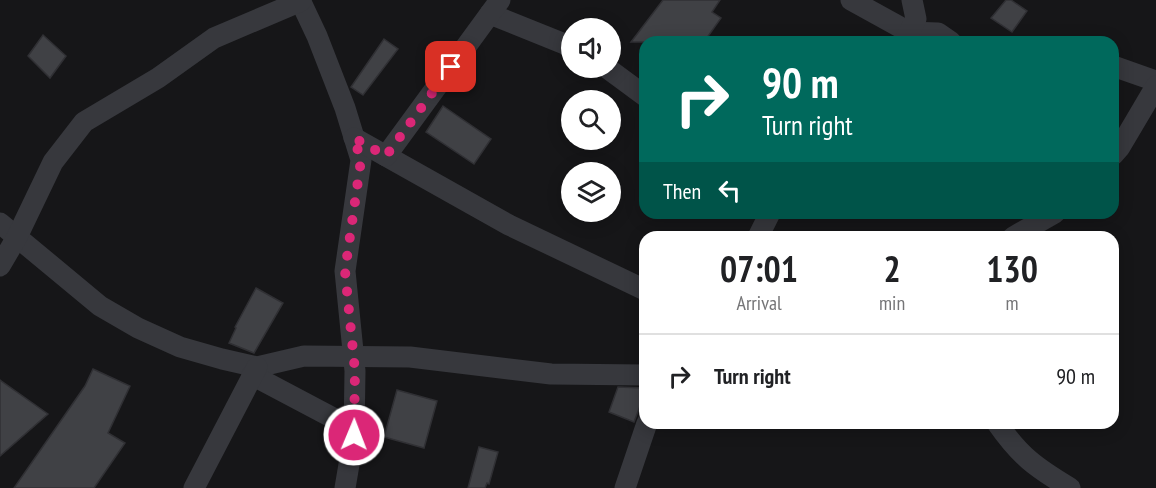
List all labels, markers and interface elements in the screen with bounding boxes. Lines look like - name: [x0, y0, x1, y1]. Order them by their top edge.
- map controls: [561, 18, 621, 222]
- button: sound: [561, 18, 621, 78]
- pin: [425, 41, 476, 92]
- icon: arrive: [434, 50, 467, 83]
- text: 90 m: [762, 55, 839, 110]
- icon: right: [663, 60, 741, 138]
- button: search: [561, 90, 621, 150]
- text: Turn right: [762, 108, 853, 142]
- button: layers: [561, 162, 621, 222]
- icon: left: [713, 174, 746, 207]
- text: Then: [663, 177, 701, 205]
- text: 07:01: [720, 245, 798, 292]
- text: 2: [883, 245, 901, 292]
- text: 130: [986, 245, 1038, 292]
- text: Arrival: [736, 290, 782, 316]
- text: min: [879, 290, 905, 316]
- text: m: [1006, 290, 1019, 316]
- icon: right: [663, 360, 696, 393]
- text: Turn right: [714, 362, 791, 390]
- text: 90 m: [1056, 362, 1095, 390]
- position arrow: [322, 403, 386, 467]

